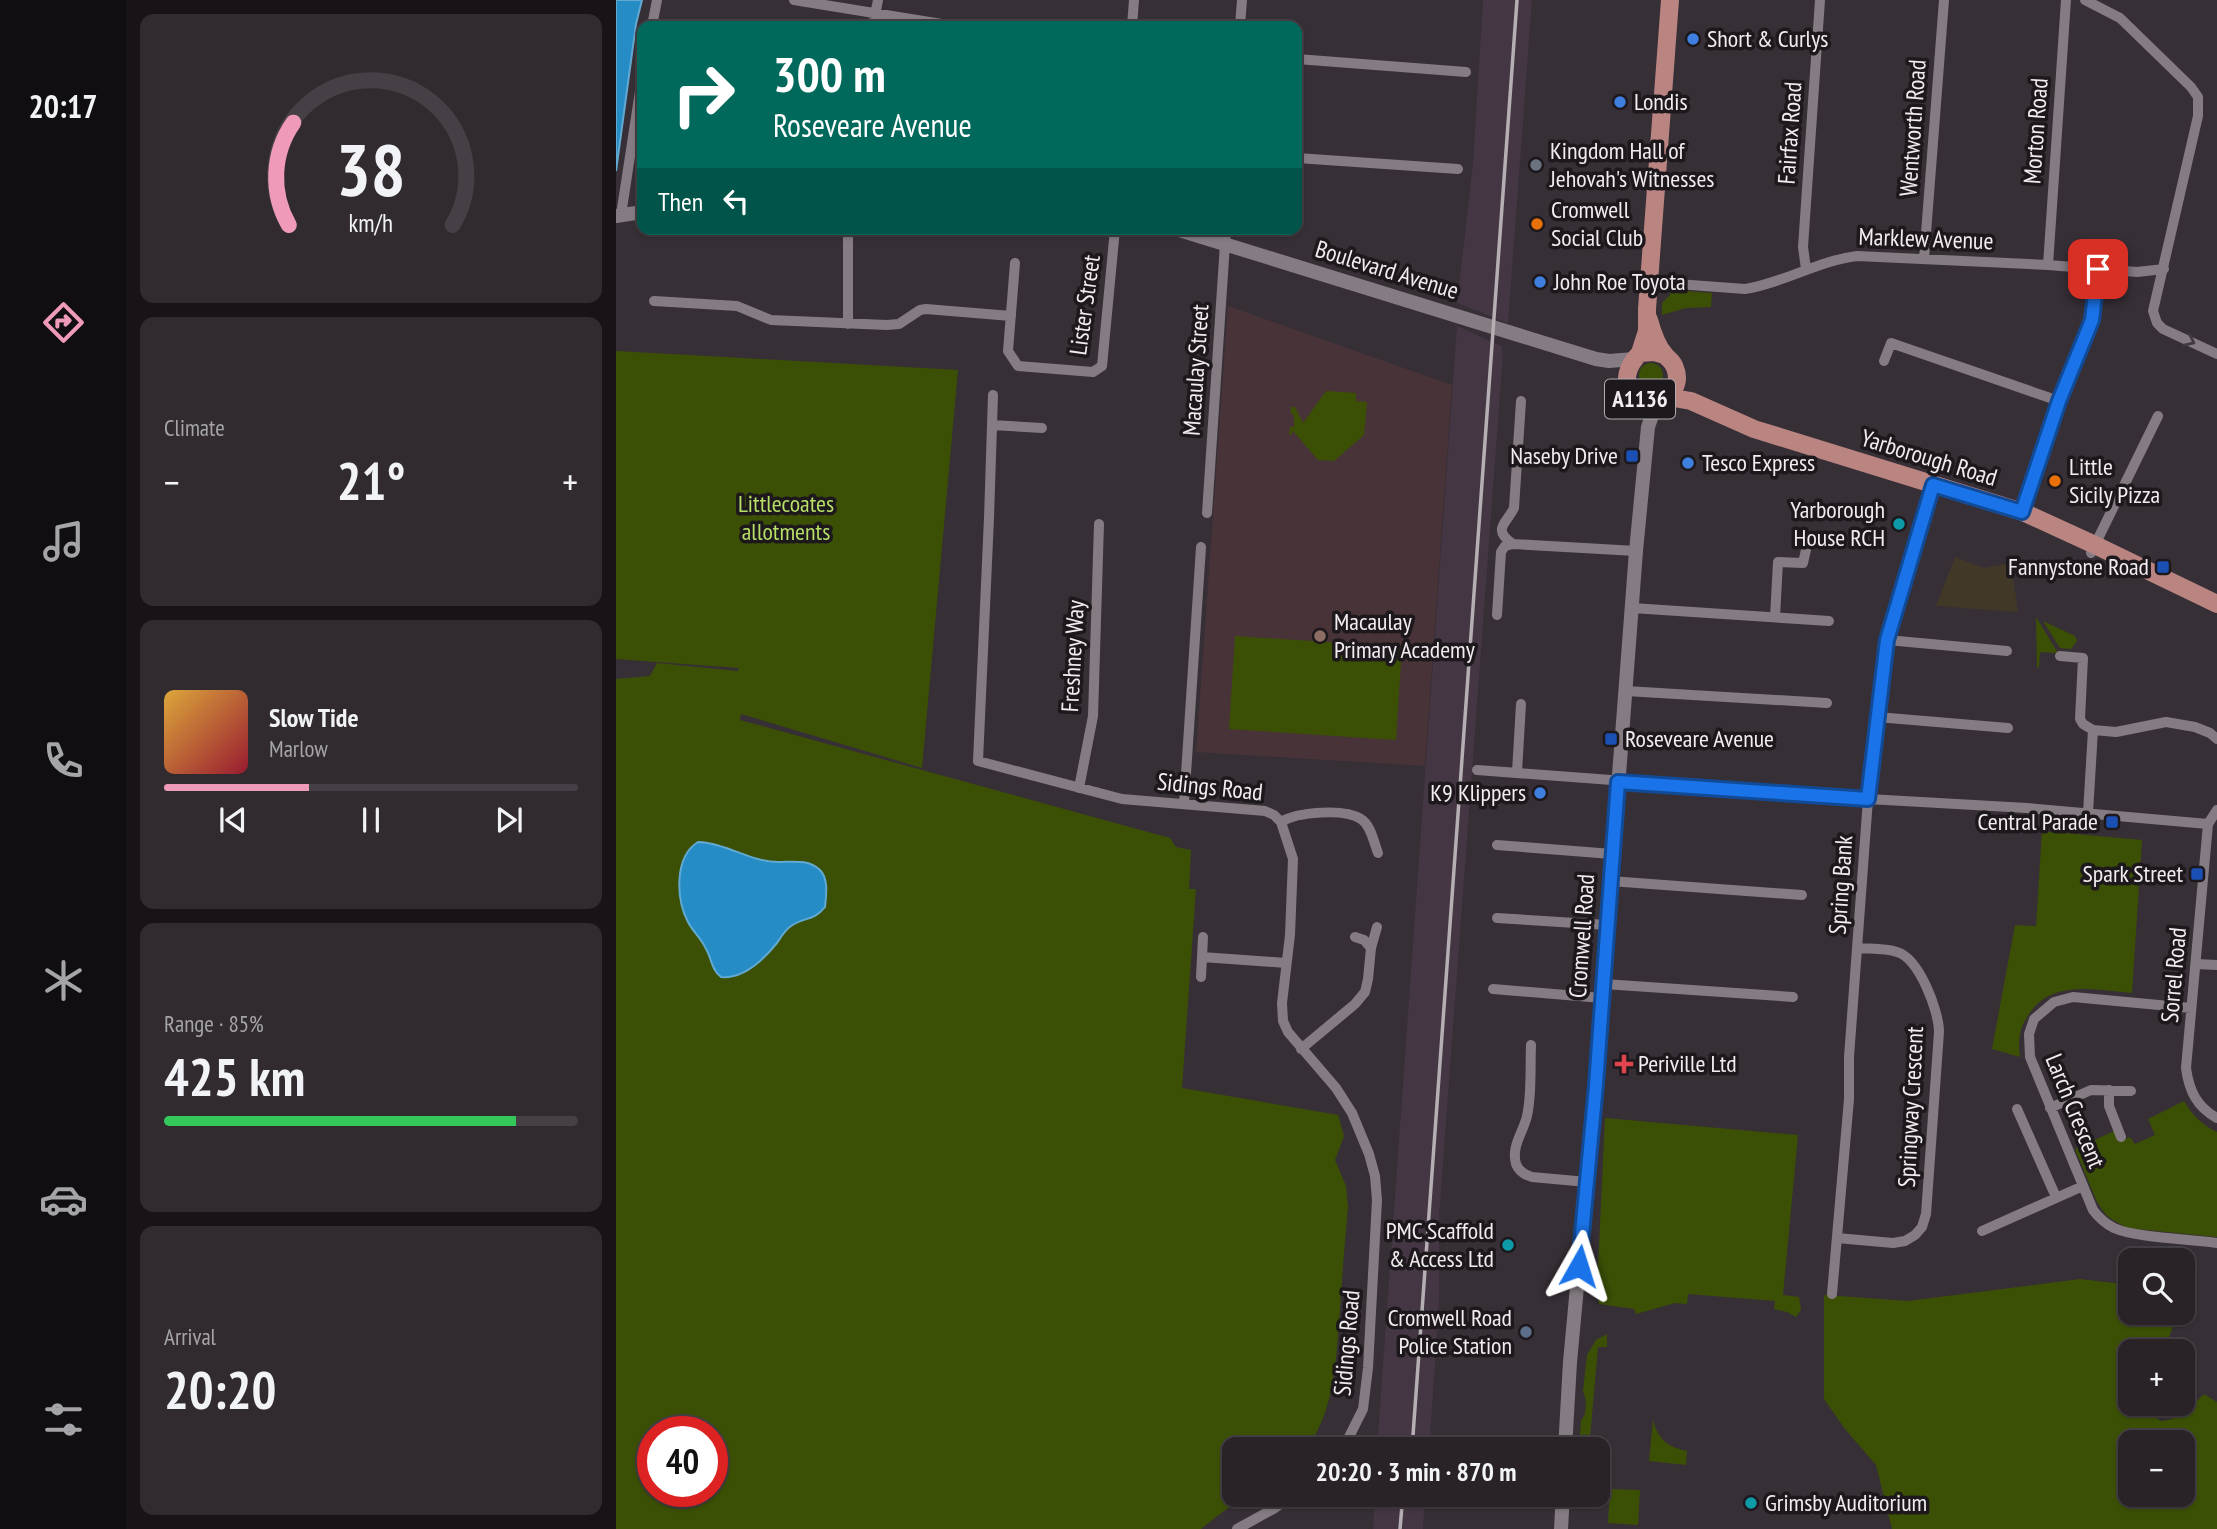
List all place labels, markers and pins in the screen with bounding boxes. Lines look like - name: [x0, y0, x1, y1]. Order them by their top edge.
- place label: Short & Curlys: [1707, 23, 1828, 54]
- marker: Short & Curlys: [1685, 31, 1701, 47]
- place label: Londis: [1634, 86, 1688, 117]
- marker: Londis: [1612, 94, 1628, 110]
- place label: Kingdom Hall of Jehovah's Witnesses: [1549, 135, 1714, 194]
- marker: Kingdom Hall of Jehovah's Witnesses: [1528, 157, 1544, 173]
- place label: Cromwell Social Club: [1551, 194, 1643, 253]
- marker: Cromwell Social Club: [1529, 216, 1545, 232]
- pin: [2068, 239, 2128, 299]
- place label: John Roe Toyota: [1553, 266, 1686, 297]
- marker: John Roe Toyota: [1532, 274, 1548, 290]
- place label: Naseby Drive: [1510, 440, 1618, 471]
- place label: Tesco Express: [1702, 447, 1815, 478]
- marker: Naseby Drive: [1624, 448, 1640, 464]
- place label: Little Sicily Pizza: [2069, 451, 2160, 510]
- marker: Tesco Express: [1680, 455, 1696, 471]
- marker: Little Sicily Pizza: [2047, 473, 2063, 489]
- place label: Yarborough House RCH: [1790, 494, 1885, 553]
- marker: Yarborough House RCH: [1891, 516, 1907, 532]
- place label: Fannystone Road: [2008, 551, 2149, 582]
- marker: Fannystone Road: [2155, 559, 2171, 575]
- place label: Macaulay Primary Academy: [1334, 606, 1475, 665]
- marker: Macaulay Primary Academy: [1312, 628, 1328, 644]
- place label: Roseveare Avenue: [1625, 723, 1774, 754]
- marker: Roseveare Avenue: [1603, 731, 1619, 747]
- place label: K9 Klippers: [1430, 777, 1526, 808]
- marker: K9 Klippers: [1532, 785, 1548, 801]
- place label: Central Parade: [1978, 806, 2098, 837]
- marker: Central Parade: [2104, 814, 2120, 830]
- place label: Spark Street: [2083, 858, 2183, 889]
- marker: Spark Street: [2189, 866, 2205, 882]
- place label: Periville Ltd: [1638, 1048, 1737, 1079]
- marker: Periville Ltd: [1616, 1056, 1632, 1072]
- place label: PMC Scaffold & Access Ltd: [1386, 1215, 1494, 1274]
- marker: PMC Scaffold & Access Ltd: [1500, 1237, 1516, 1253]
- place label: Cromwell Road Police Station: [1388, 1302, 1512, 1361]
- marker: Cromwell Road Police Station: [1518, 1324, 1534, 1340]
- place label: Grimsby Auditorium: [1765, 1487, 1927, 1518]
- marker: Grimsby Auditorium: [1743, 1495, 1759, 1511]

